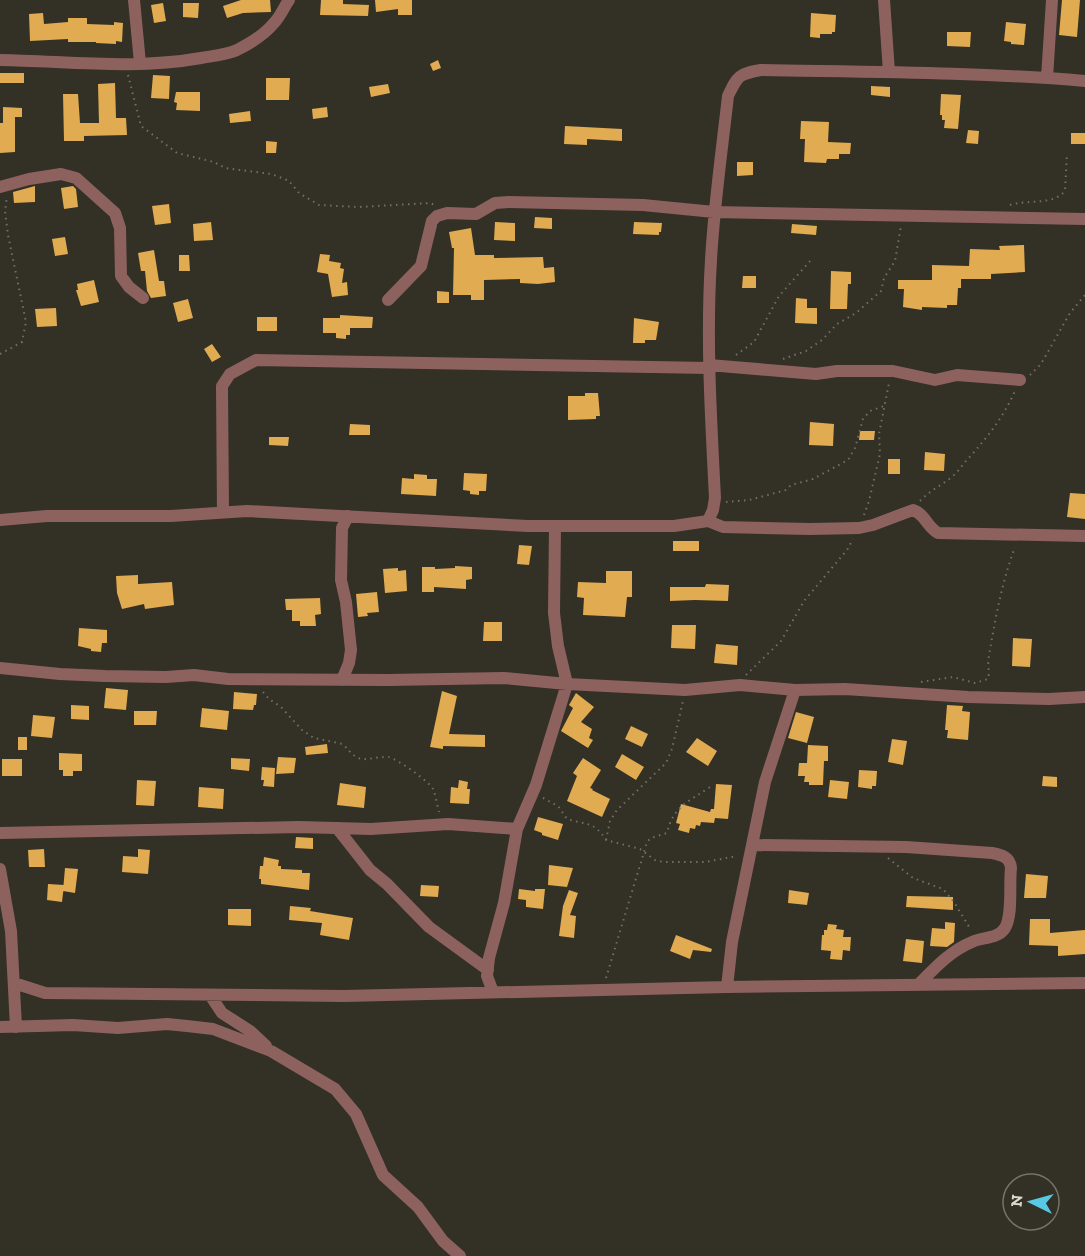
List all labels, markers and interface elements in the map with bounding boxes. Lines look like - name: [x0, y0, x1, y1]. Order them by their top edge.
- north arrow: [1001, 1172, 1061, 1232]
- text: N: [1007, 1194, 1027, 1208]

